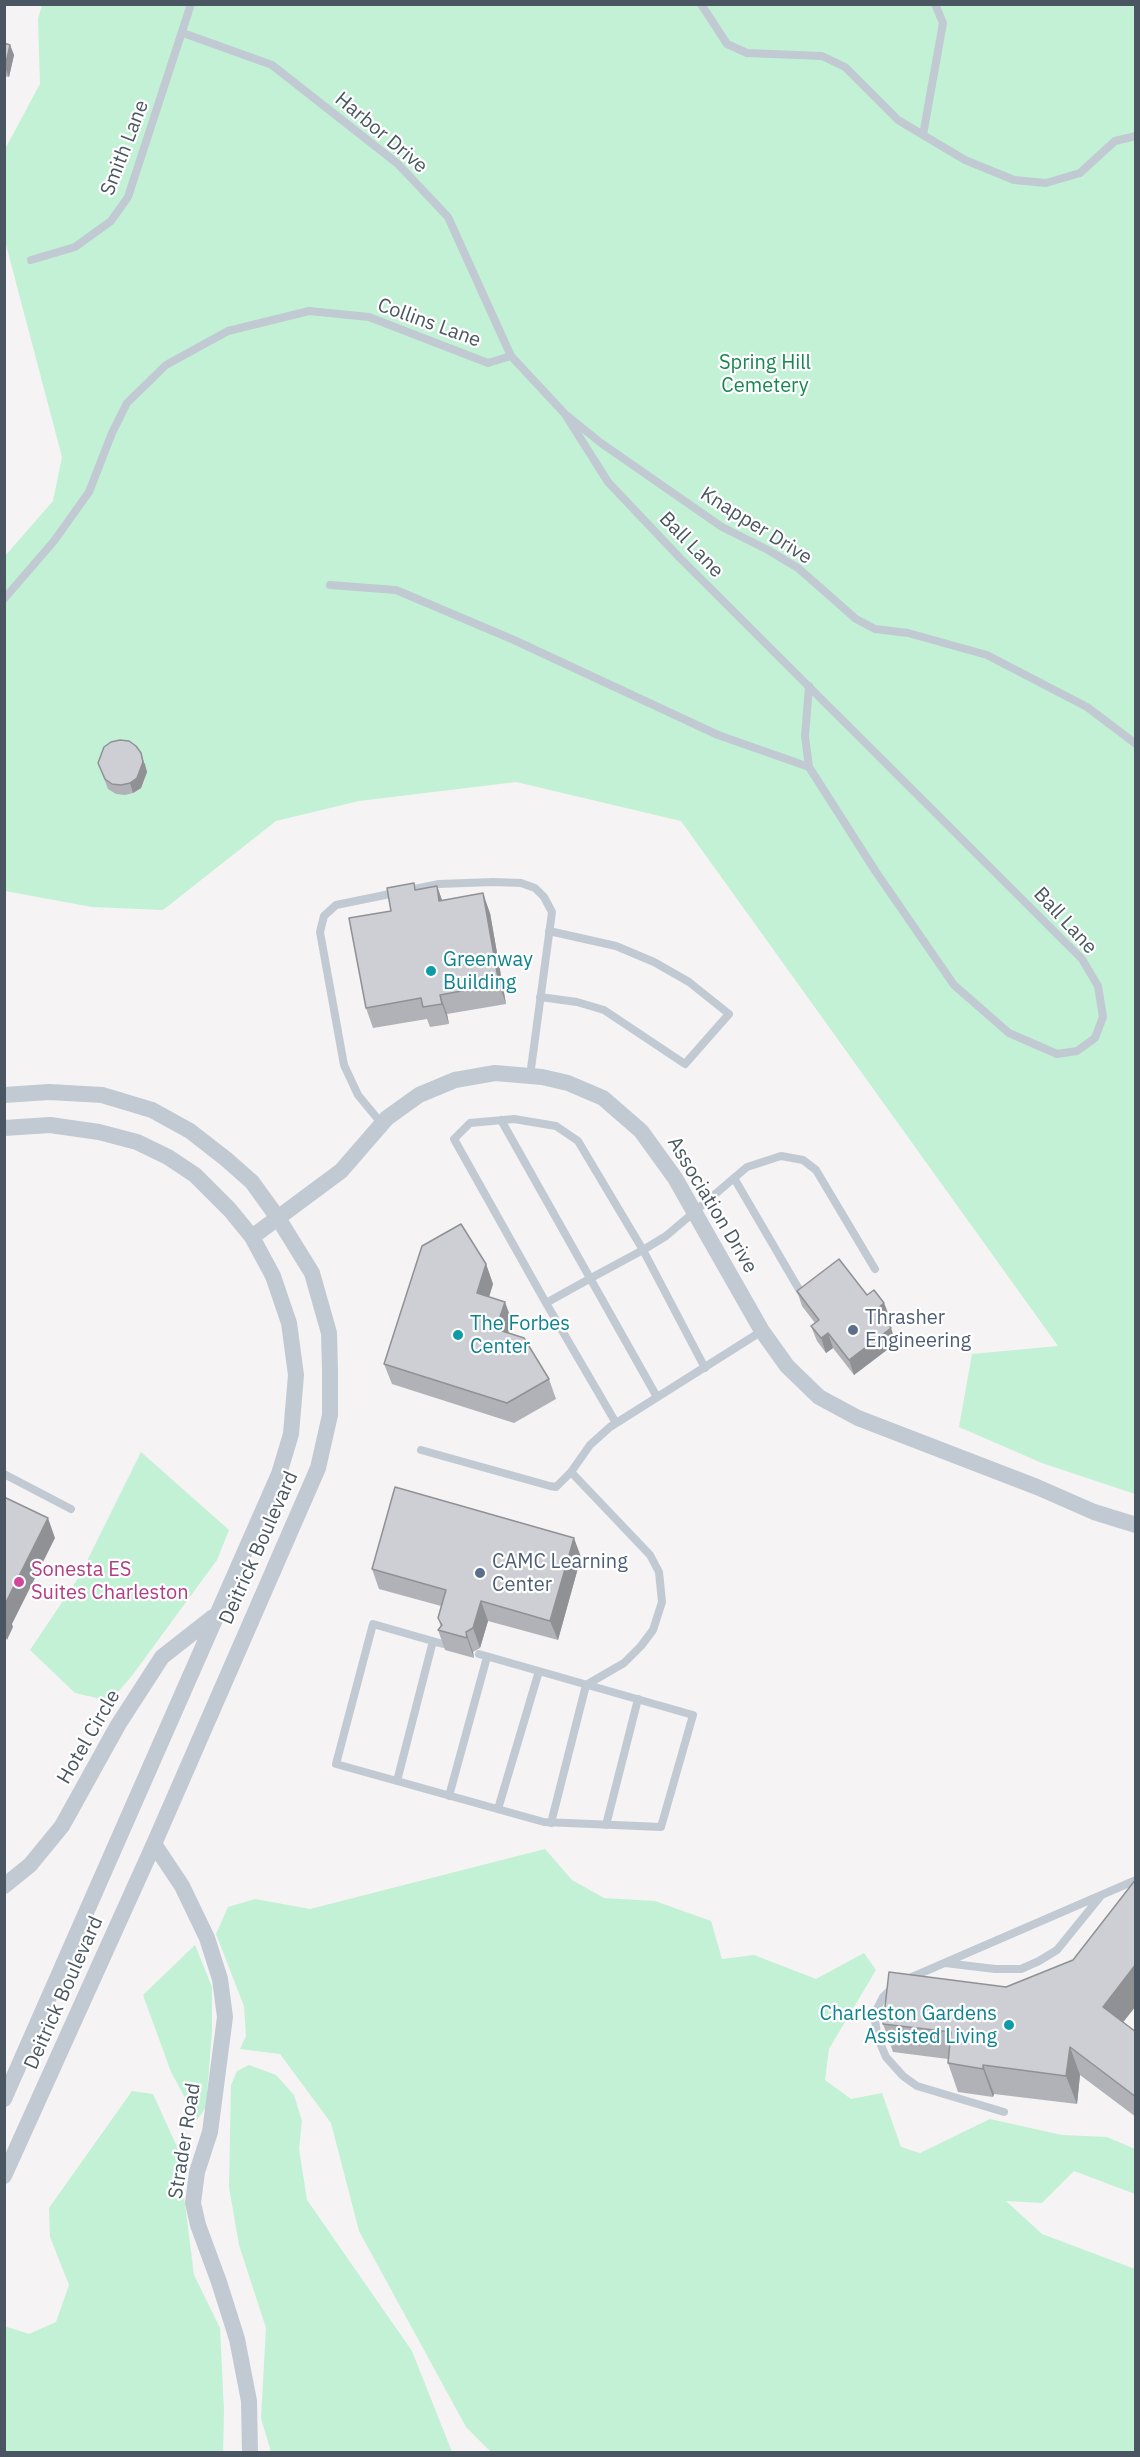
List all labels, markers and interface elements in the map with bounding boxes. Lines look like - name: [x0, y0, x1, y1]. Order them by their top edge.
- street label: Harbor Drive: [330, 87, 432, 179]
- street label: Smith Lane: [96, 97, 154, 199]
- street label: Collins Lane: [374, 293, 484, 353]
- park label: Spring Hill Cemetery: [719, 351, 811, 398]
- street label: Knapper Drive: [696, 482, 816, 570]
- street label: Ball Lane: [654, 507, 728, 583]
- street label: Ball Lane: [1028, 883, 1102, 959]
- place label: Greenway Building: [443, 948, 533, 995]
- marker: Greenway Building: [424, 964, 438, 978]
- street label: Association Drive: [662, 1132, 762, 1278]
- place label: Thrasher Engineering: [865, 1306, 971, 1353]
- place label: The Forbes Center: [470, 1312, 570, 1359]
- marker: Thrasher Engineering: [846, 1323, 860, 1337]
- marker: The Forbes Center: [451, 1328, 465, 1342]
- street label: Deitrick Boulevard: [214, 1468, 304, 1628]
- place label: CAMC Learning Center: [492, 1550, 628, 1597]
- place label: Sonesta ES Suites Charleston: [31, 1558, 189, 1605]
- marker: CAMC Learning Center: [473, 1566, 487, 1580]
- marker: Sonesta ES Suites Charleston: [12, 1575, 26, 1589]
- street label: Hotel Circle: [52, 1686, 126, 1788]
- street label: Deitrick Boulevard: [19, 1913, 109, 2073]
- place label: Charleston Gardens Assisted Living: [819, 2002, 997, 2049]
- marker: Charleston Gardens Assisted Living: [1002, 2018, 1016, 2032]
- street label: Strader Road: [164, 2081, 206, 2201]

